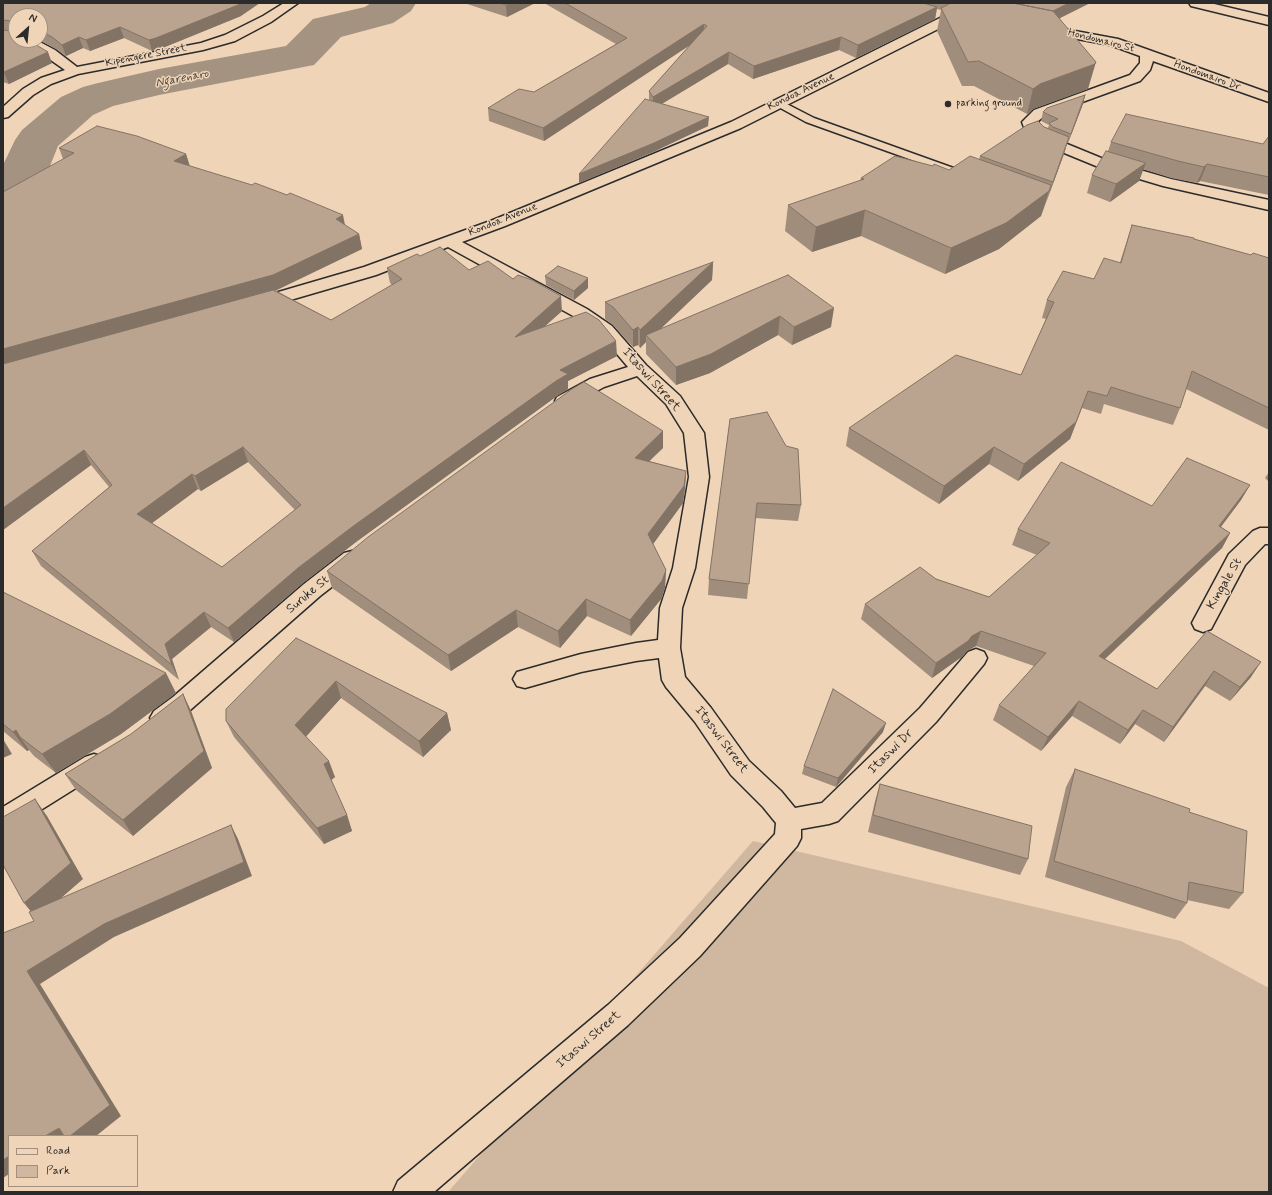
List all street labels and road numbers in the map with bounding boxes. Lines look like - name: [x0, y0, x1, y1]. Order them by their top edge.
- street label: Hondomairo St: [1066, 26, 1136, 56]
- street label: Kipengere Street: [104, 42, 188, 70]
- street label: Hondomairo Dr: [1172, 58, 1242, 94]
- street label: Kondoa Avenue: [765, 70, 837, 114]
- street label: Kondoa Avenue: [467, 200, 539, 240]
- street label: Itaswi Street: [618, 345, 684, 415]
- street label: Kingale St: [1204, 555, 1246, 613]
- street label: Suruke St: [283, 573, 333, 617]
- street label: Itaswi Street: [691, 703, 751, 777]
- street label: Itaswi Dr: [865, 726, 917, 778]
- street label: Itaswi Street: [554, 1008, 624, 1072]

